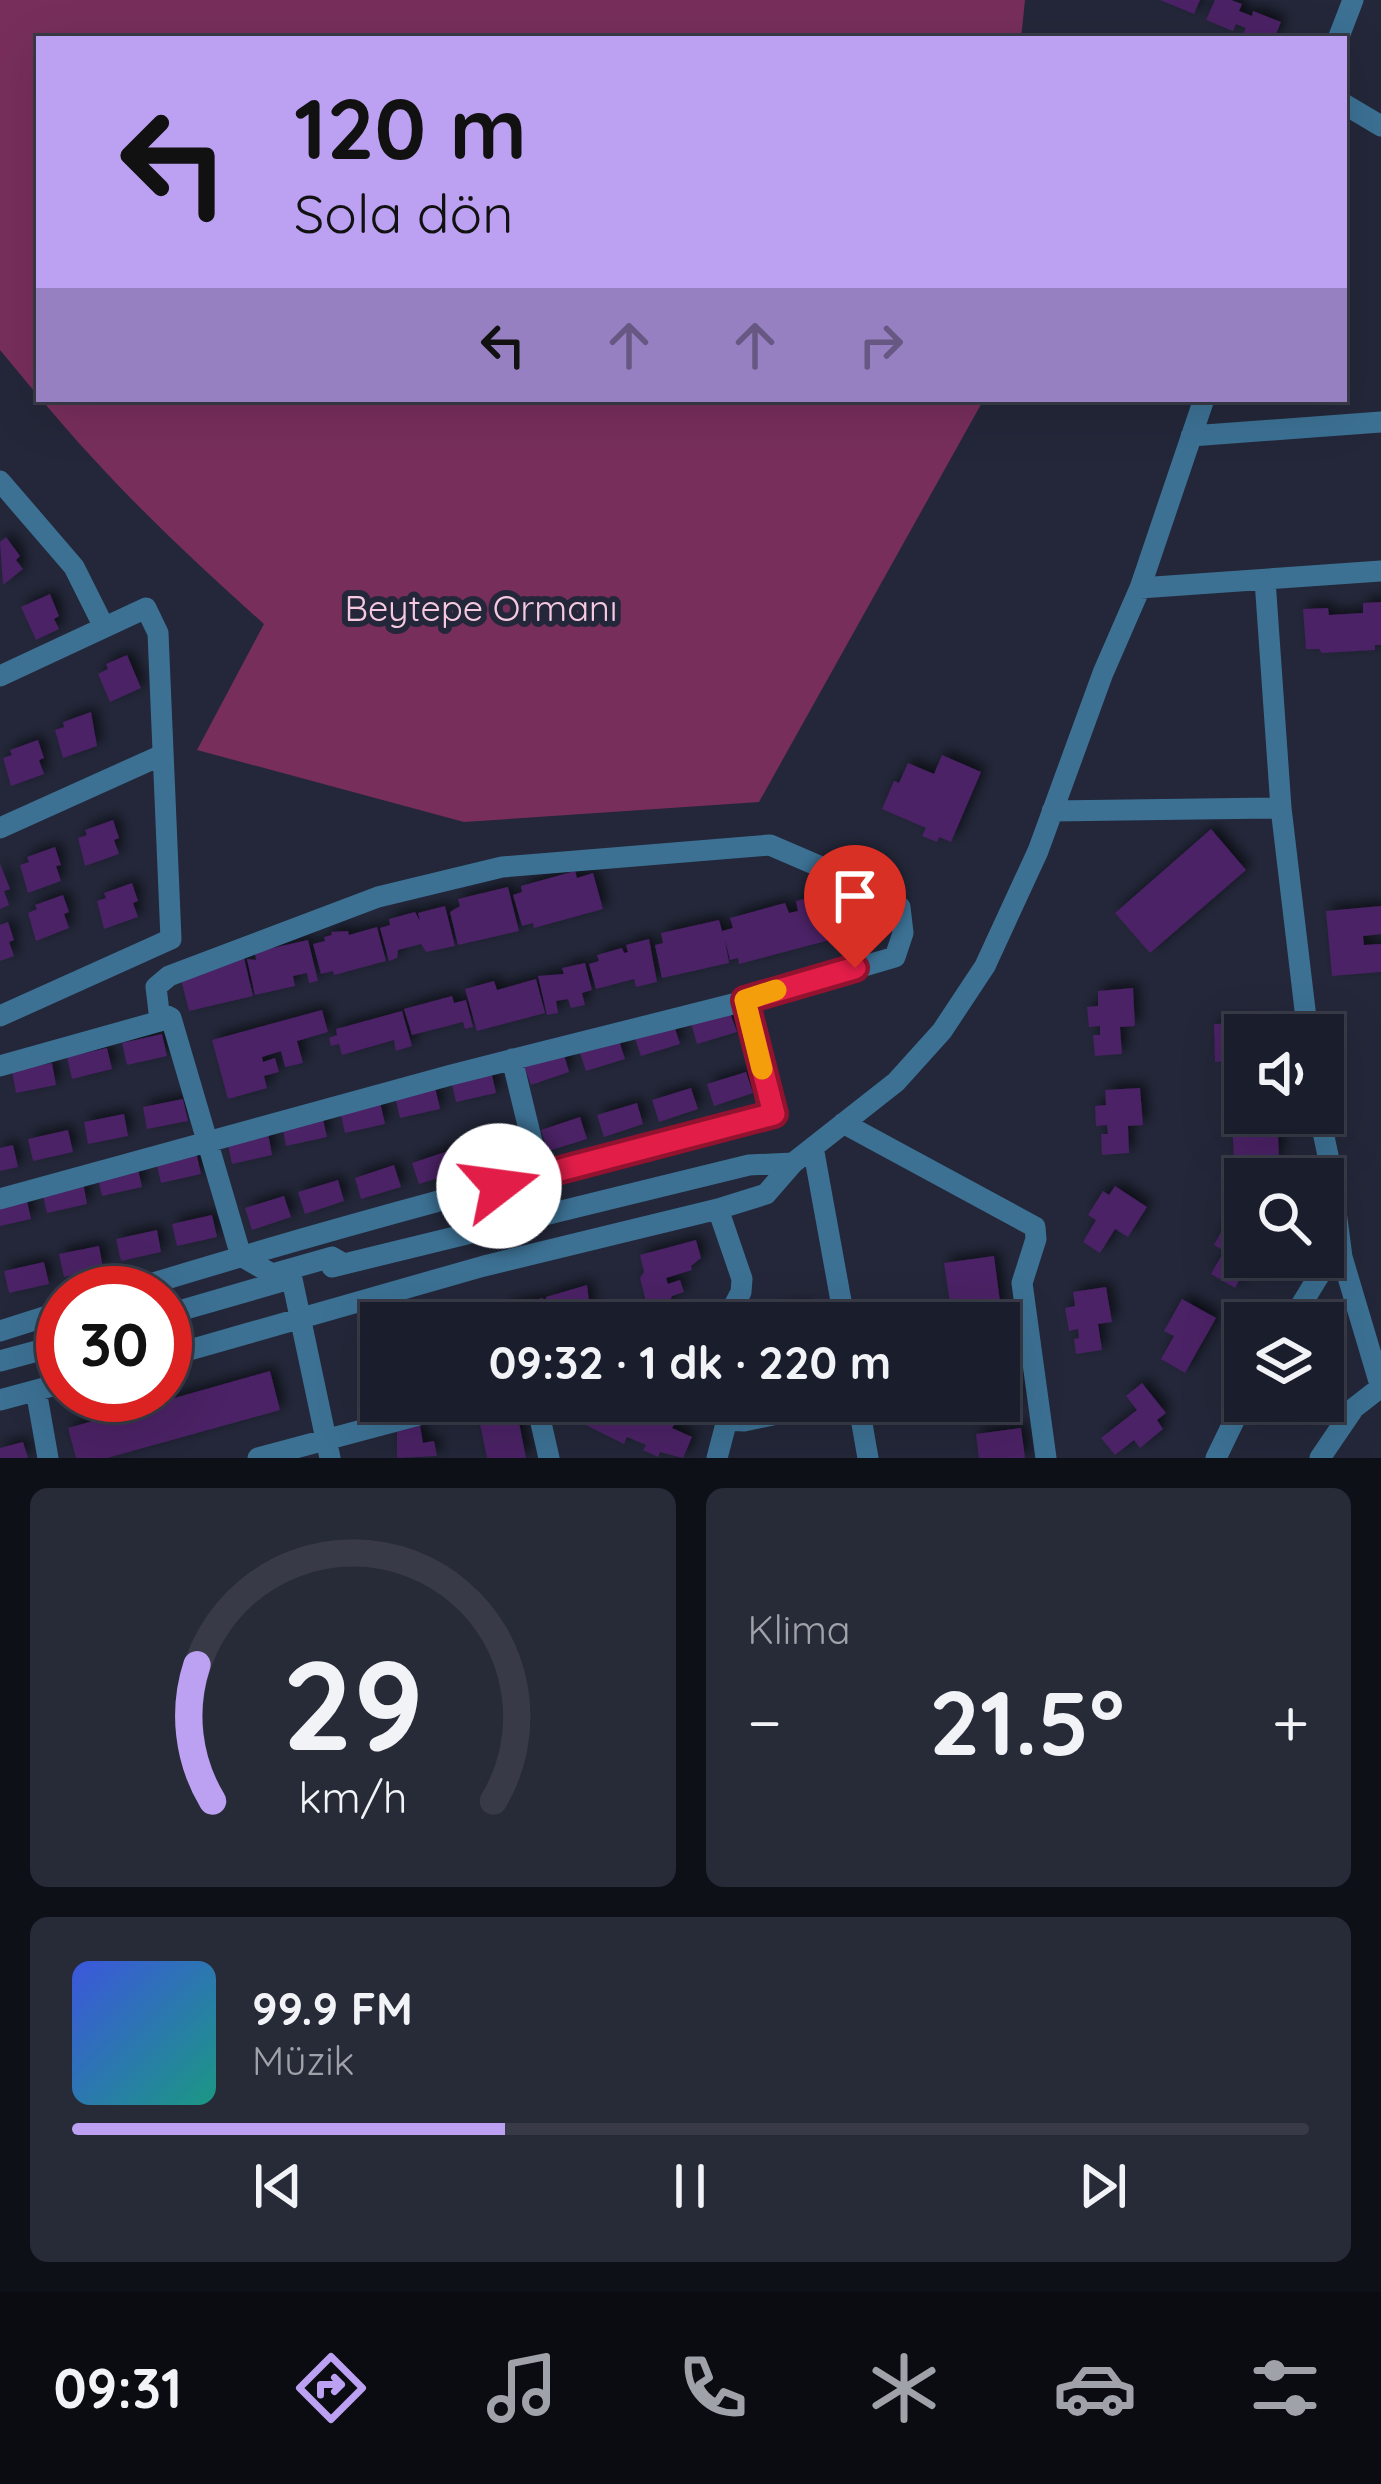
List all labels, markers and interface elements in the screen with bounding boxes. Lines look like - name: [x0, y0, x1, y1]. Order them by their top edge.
- text: 120 m: [294, 75, 527, 180]
- icon: left: [96, 84, 252, 240]
- text: Sola dön: [294, 179, 513, 247]
- icon: left: [470, 312, 536, 378]
- icon: ahead: [596, 312, 662, 378]
- icon: ahead: [722, 312, 788, 378]
- icon: right: [848, 312, 914, 378]
- park label: Beytepe Ormanı: [345, 585, 617, 630]
- pin: [804, 845, 906, 968]
- icon: arrive: [822, 863, 888, 929]
- map controls: [1224, 1014, 1344, 1422]
- button: sound: [1224, 1014, 1344, 1134]
- position arrow: [436, 1123, 562, 1249]
- button: search: [1224, 1158, 1344, 1278]
- speed limit sign: 30: [36, 1266, 192, 1422]
- button: layers: [1224, 1302, 1344, 1422]
- text: 09:32 · 1 dk · 220 m: [489, 1334, 891, 1390]
- text: Klima: [748, 1605, 850, 1654]
- text: 29: [282, 1625, 424, 1781]
- text: 21.5°: [929, 1665, 1125, 1778]
- text: −: [748, 1680, 782, 1763]
- text: +: [1272, 1680, 1309, 1763]
- text: km/h: [298, 1769, 407, 1823]
- text: 99.9 FM: [252, 1980, 413, 2036]
- text: Müzik: [252, 2036, 354, 2085]
- icon: previous: [245, 2153, 311, 2219]
- icon: pause: [657, 2153, 723, 2219]
- icon: next: [1070, 2153, 1136, 2219]
- icon: directions: [289, 2346, 373, 2430]
- icon: music: [480, 2346, 564, 2430]
- icon: phone: [671, 2346, 755, 2430]
- icon: climate: [862, 2346, 946, 2430]
- icon: car: [1053, 2346, 1137, 2430]
- icon: filters: [1243, 2346, 1327, 2430]
- text: 09:31: [53, 2354, 182, 2422]

